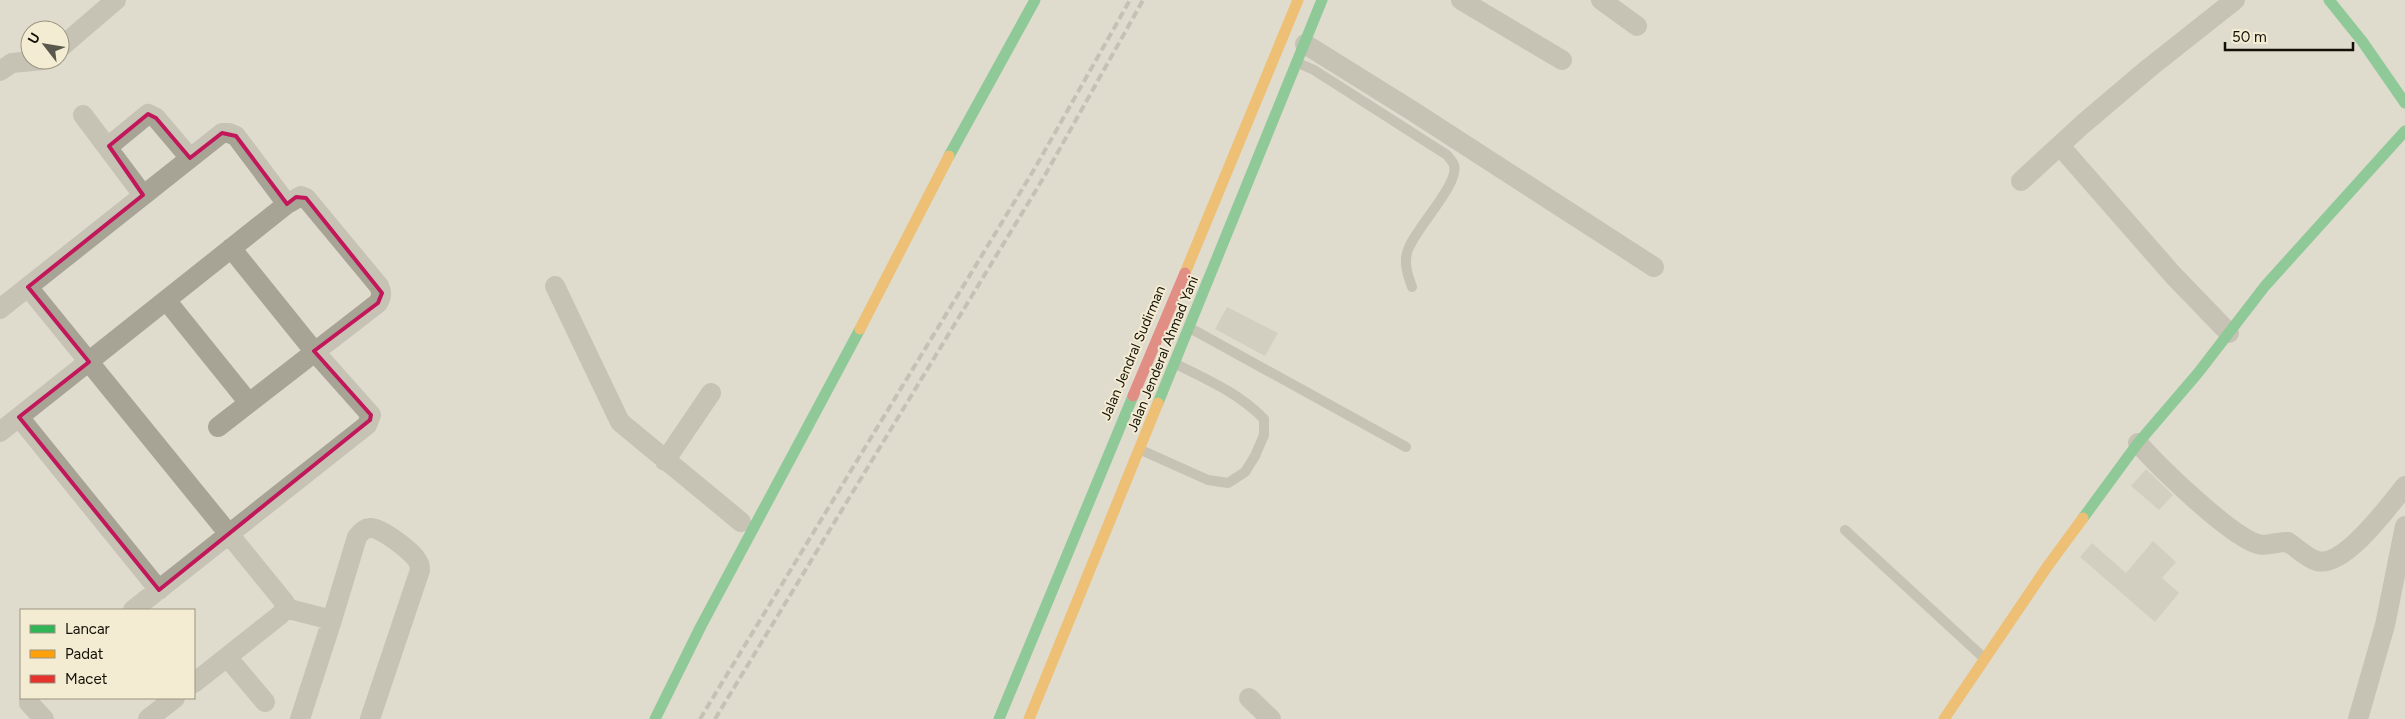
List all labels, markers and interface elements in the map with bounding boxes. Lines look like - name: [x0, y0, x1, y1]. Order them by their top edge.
- north arrow: [20, 20, 70, 70]
- scale bar: [2225, 20, 2352, 52]
- text: 50 m: [2232, 28, 2267, 46]
- text: U: [24, 30, 44, 47]
- street label: Jalan Jenderal Ahmad Yani: [1124, 274, 1202, 434]
- street label: Jalan Jendral Sudirman: [1097, 283, 1169, 423]
- legend: [20, 609, 195, 699]
- text: Lancar: [65, 620, 110, 638]
- text: Padat: [65, 645, 104, 663]
- text: Macet: [65, 670, 108, 688]

